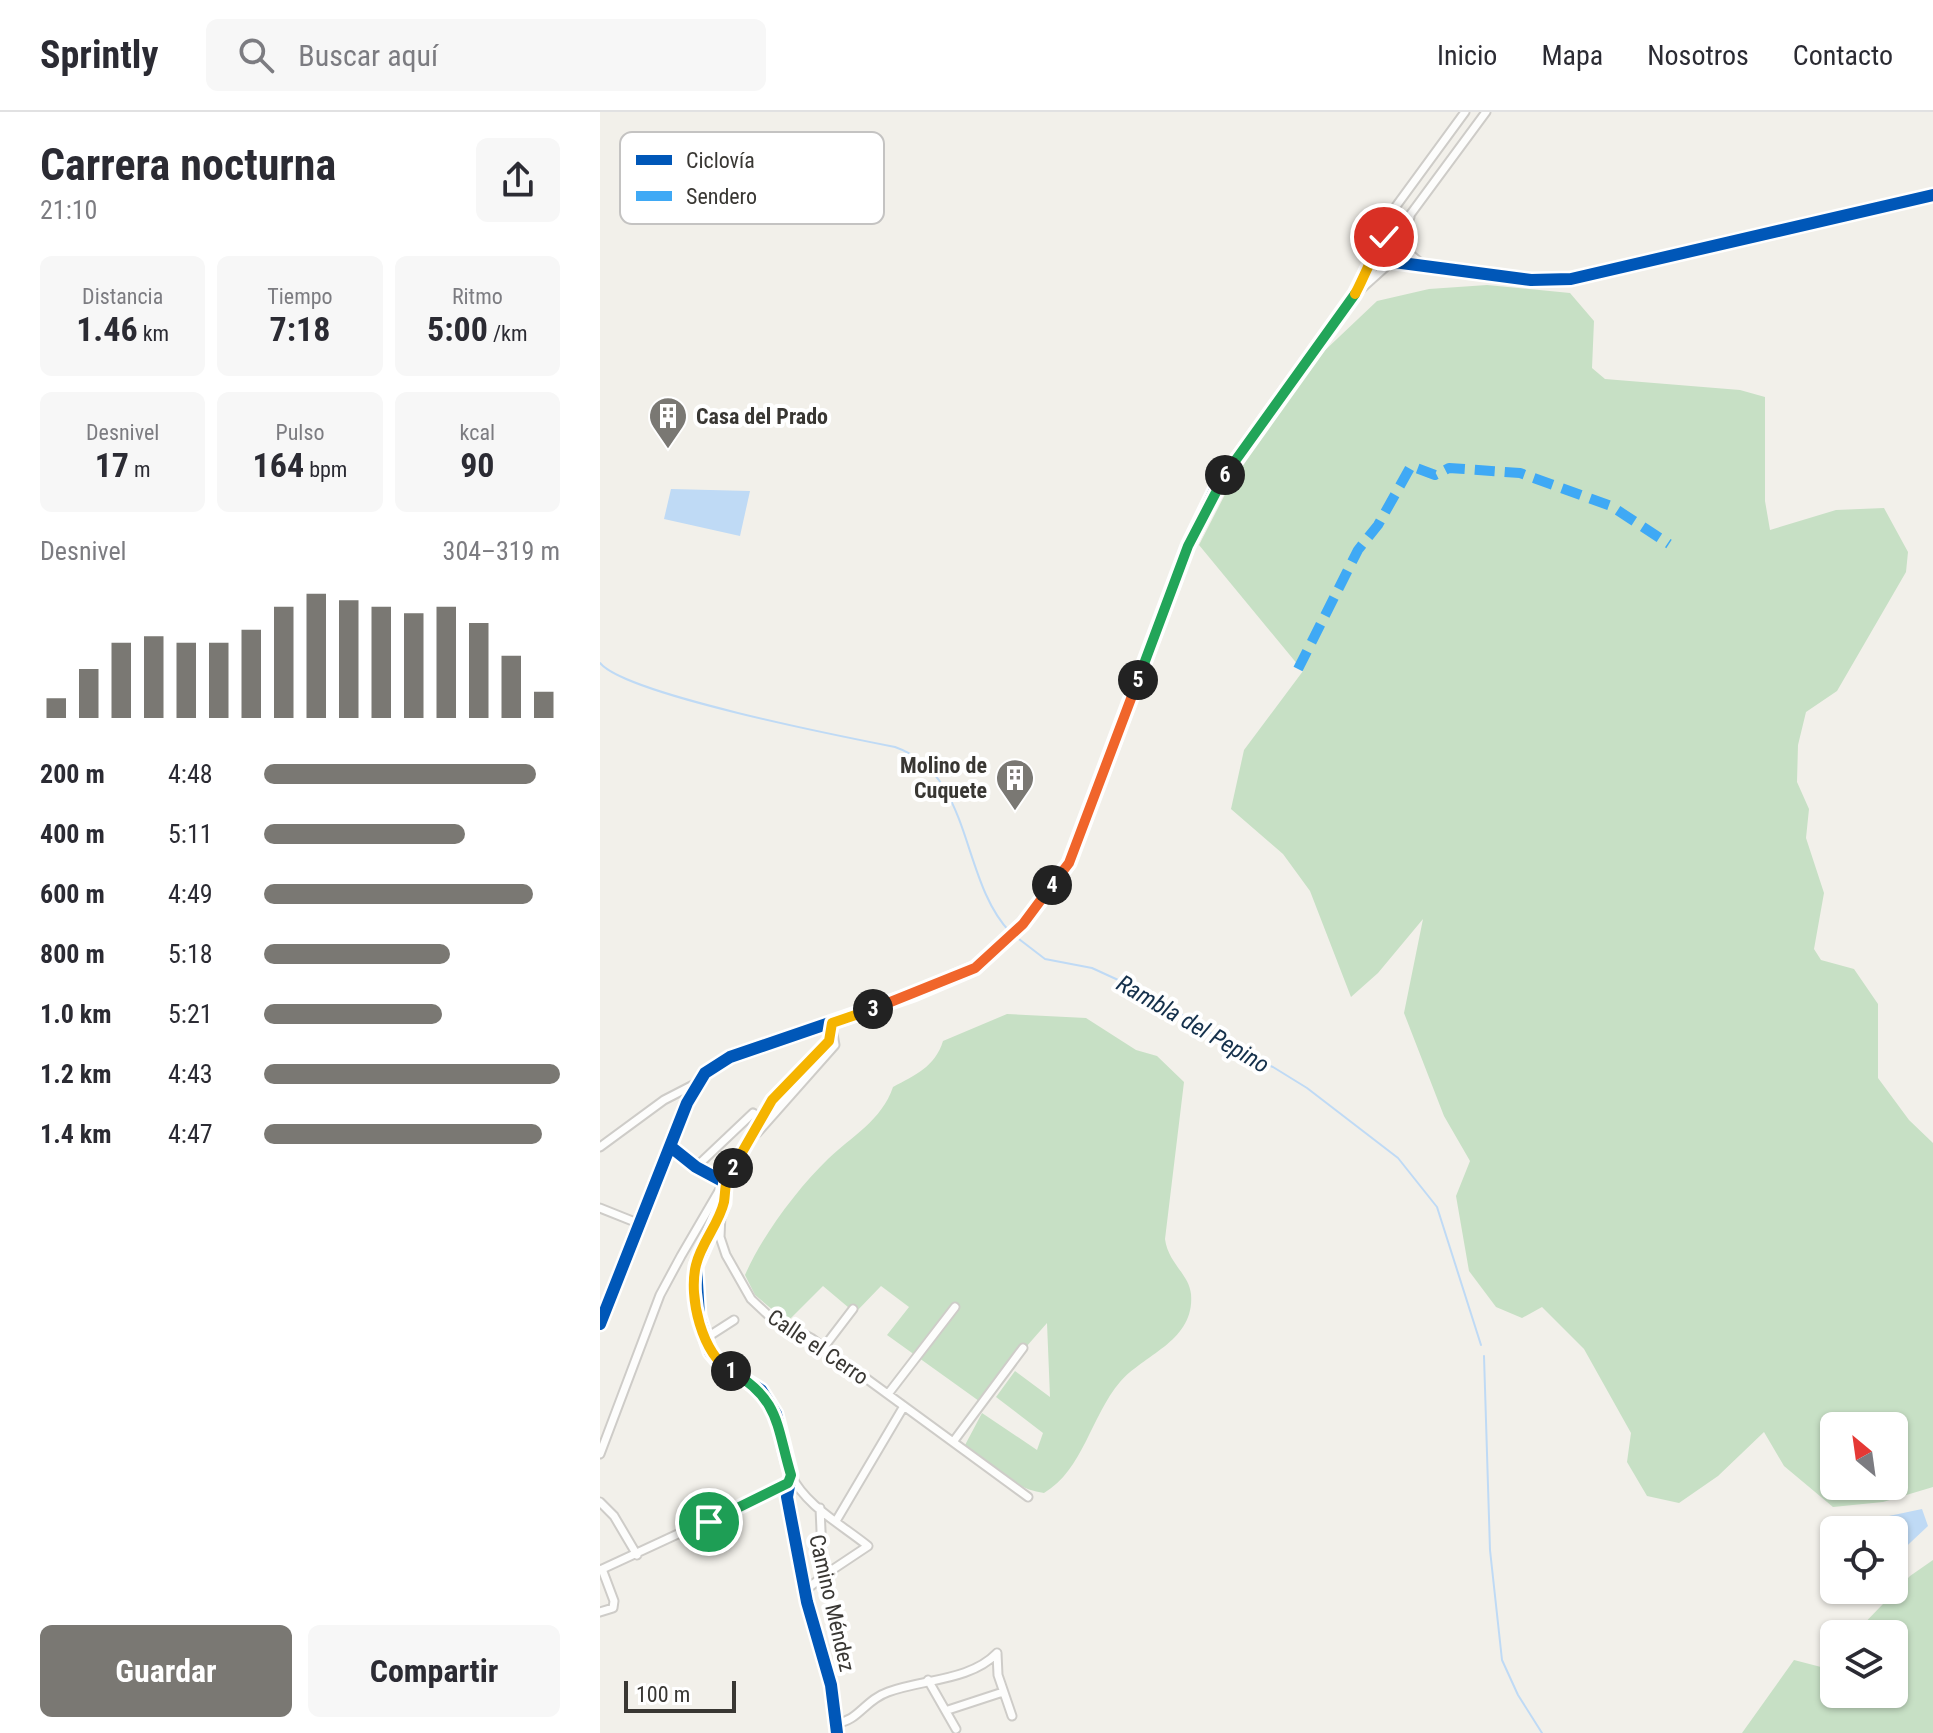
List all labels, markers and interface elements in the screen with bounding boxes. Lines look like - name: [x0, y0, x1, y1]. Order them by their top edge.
- search box: [206, 19, 766, 91]
- text: Sprintly: [40, 33, 158, 77]
- icon: search: [234, 33, 278, 77]
- text: Buscar aquí: [298, 38, 438, 73]
- text: Inicio: [1437, 39, 1497, 72]
- text: Mapa: [1541, 39, 1603, 72]
- text: Nosotros: [1647, 39, 1749, 72]
- text: Contacto: [1793, 39, 1893, 72]
- legend: [620, 132, 884, 224]
- button: share: [476, 138, 560, 222]
- text: Carrera nocturna: [40, 139, 336, 191]
- text: Ciclovía: [686, 148, 755, 173]
- text: Sendero: [686, 184, 757, 209]
- text: 21:10: [40, 195, 97, 225]
- pin: [1350, 203, 1418, 271]
- icon: check: [1362, 215, 1406, 259]
- text: Distancia: [82, 284, 163, 309]
- text: Tiempo: [267, 284, 333, 309]
- text: Ritmo: [452, 284, 503, 309]
- text: 1.46: [76, 309, 138, 349]
- text: 7:18: [270, 309, 330, 349]
- text: 5:00: [427, 309, 488, 349]
- text: km: [138, 321, 169, 346]
- text: /km: [488, 321, 528, 346]
- building icon: Casa del Prado: [647, 395, 689, 450]
- place label: Casa del Prado: [696, 404, 828, 429]
- text: Desnivel: [86, 420, 159, 445]
- text: Pulso: [276, 420, 324, 445]
- text: kcal: [460, 420, 495, 445]
- text: 17: [95, 445, 129, 485]
- text: 164: [253, 445, 304, 485]
- text: 90: [460, 445, 495, 485]
- pin: 6: [1205, 455, 1245, 495]
- text: m: [129, 457, 151, 482]
- text: bpm: [304, 457, 347, 482]
- text: 6: [1219, 462, 1231, 487]
- text: Desnivel: [40, 536, 127, 566]
- text: 304–319 m: [443, 536, 560, 566]
- pin: 5: [1118, 660, 1158, 700]
- text: 5: [1132, 667, 1144, 692]
- place label: Molino de Cuquete: [900, 753, 987, 803]
- building icon: Molino de Cuquete: [994, 757, 1036, 812]
- text: 200 m: [40, 759, 105, 789]
- text: 4:48: [168, 759, 213, 789]
- text: 400 m: [40, 819, 105, 849]
- text: 5:11: [168, 819, 213, 849]
- pin: 4: [1032, 865, 1072, 905]
- text: 4: [1046, 872, 1058, 897]
- text: 600 m: [40, 879, 105, 909]
- text: 4:49: [168, 879, 213, 909]
- text: 800 m: [40, 939, 105, 969]
- text: 5:18: [168, 939, 213, 969]
- water label: Rambla del Pepino: [1112, 969, 1274, 1079]
- pin: 3: [853, 989, 893, 1029]
- text: 3: [867, 996, 879, 1021]
- text: 1.0 km: [40, 999, 112, 1029]
- text: 5:21: [168, 999, 213, 1029]
- text: 1.2 km: [40, 1059, 112, 1089]
- text: 4:43: [168, 1059, 213, 1089]
- text: 1.4 km: [40, 1119, 112, 1149]
- text: 4:47: [168, 1119, 213, 1149]
- pin: 2: [713, 1148, 753, 1188]
- text: 2: [727, 1155, 739, 1180]
- street label: Calle el Cerro: [763, 1304, 873, 1390]
- pin: 1: [711, 1351, 751, 1391]
- text: 1: [725, 1358, 737, 1383]
- north arrow: [1820, 1412, 1908, 1500]
- map controls: [1820, 1412, 1908, 1708]
- pin: [675, 1488, 743, 1556]
- icon: arrive: [687, 1500, 731, 1544]
- button: locate: [1820, 1516, 1908, 1604]
- street label: Camino Méndez: [804, 1532, 860, 1674]
- button: layers: [1820, 1620, 1908, 1708]
- button: Guardar: [40, 1625, 292, 1717]
- button: Compartir: [308, 1625, 560, 1717]
- scale bar: [624, 1677, 736, 1713]
- text: 100 m: [636, 1682, 690, 1707]

